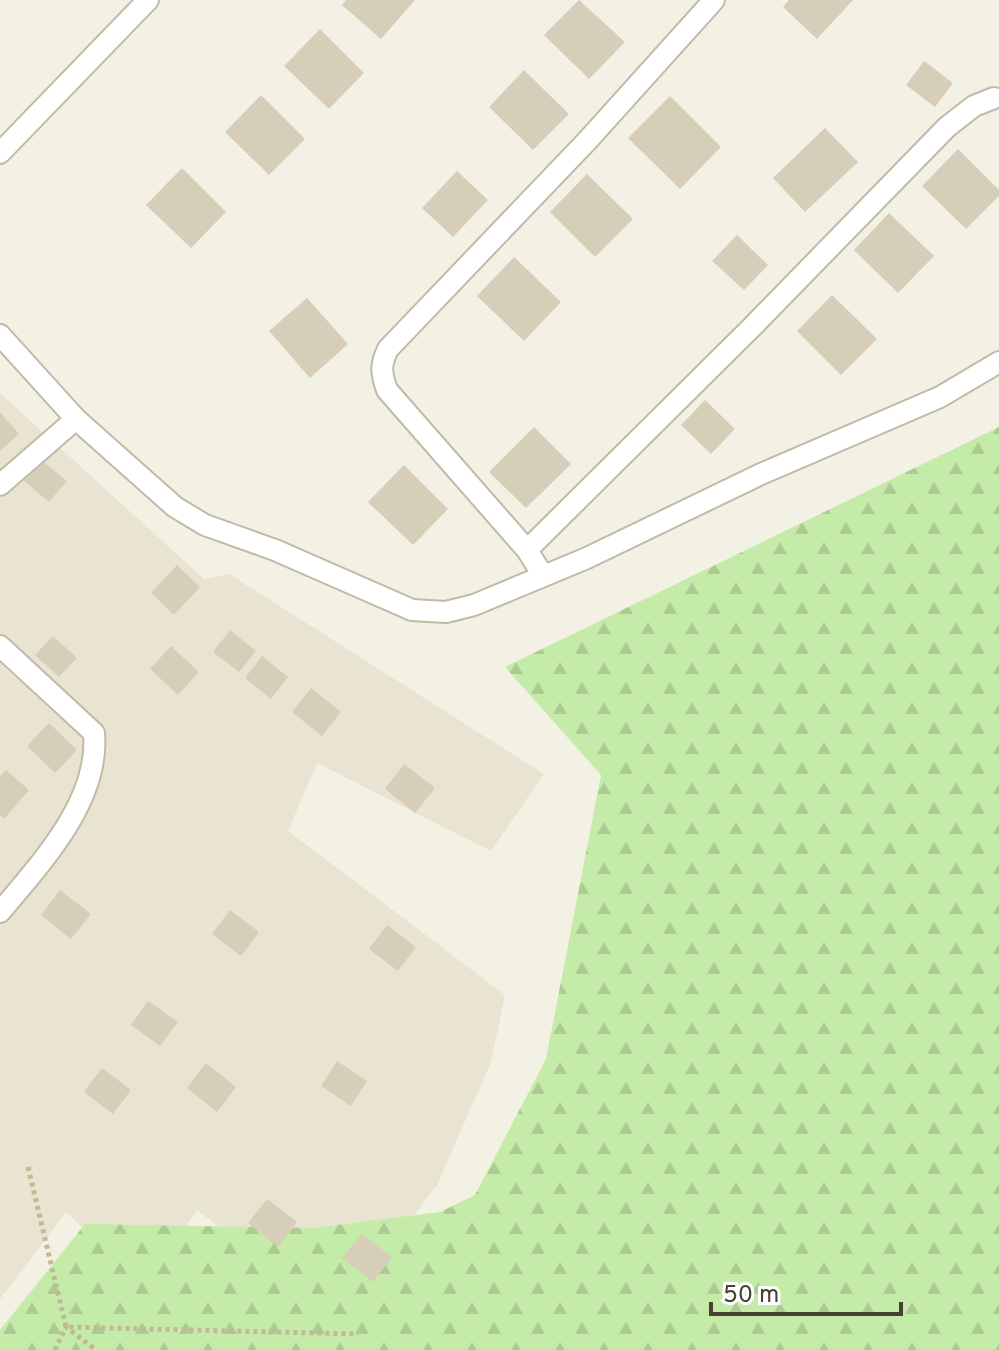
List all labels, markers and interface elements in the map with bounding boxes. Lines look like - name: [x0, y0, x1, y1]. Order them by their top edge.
- scale bar: [711, 1266, 901, 1316]
- text: 50 m: [723, 1281, 779, 1311]

